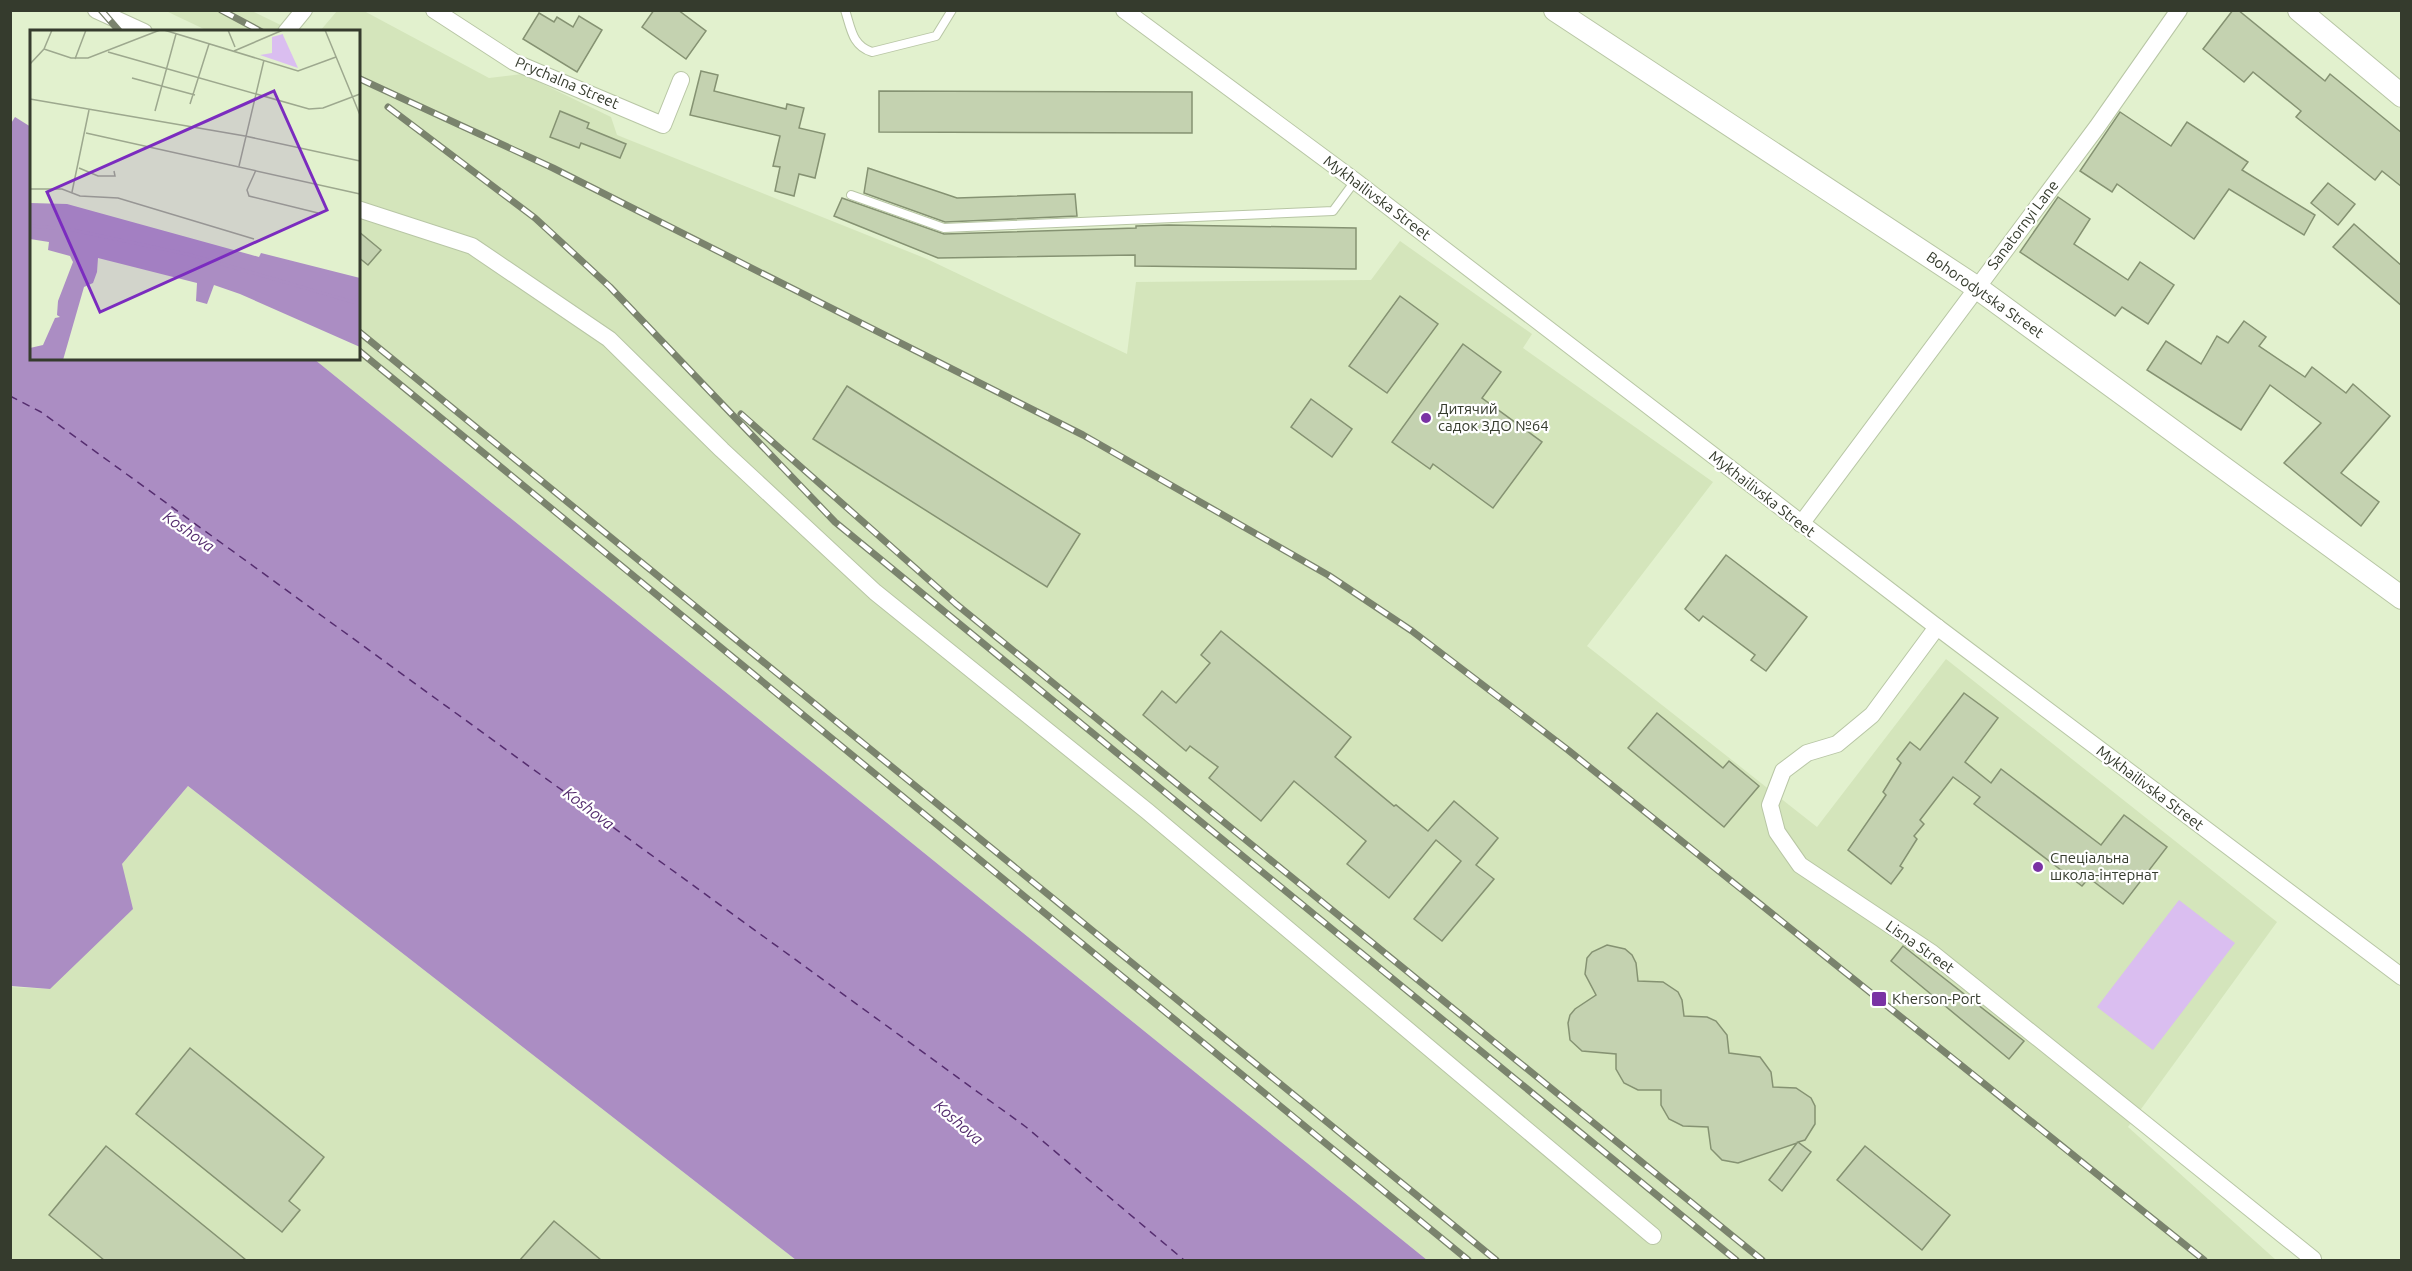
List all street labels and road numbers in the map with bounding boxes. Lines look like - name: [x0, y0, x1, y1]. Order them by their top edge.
- street label: Prychalna Street: [513, 53, 622, 112]
- street label: Mykhailivska Street: [1320, 152, 1434, 243]
- street label: Sanatornyi Lane: [1984, 177, 2062, 273]
- street label: Bohorodytska Street: [1923, 248, 2047, 341]
- street label: Mykhailivska Street: [1706, 447, 1819, 540]
- street label: Mykhailivska Street: [2093, 742, 2207, 833]
- street label: Lisna Street: [1883, 917, 1958, 976]

